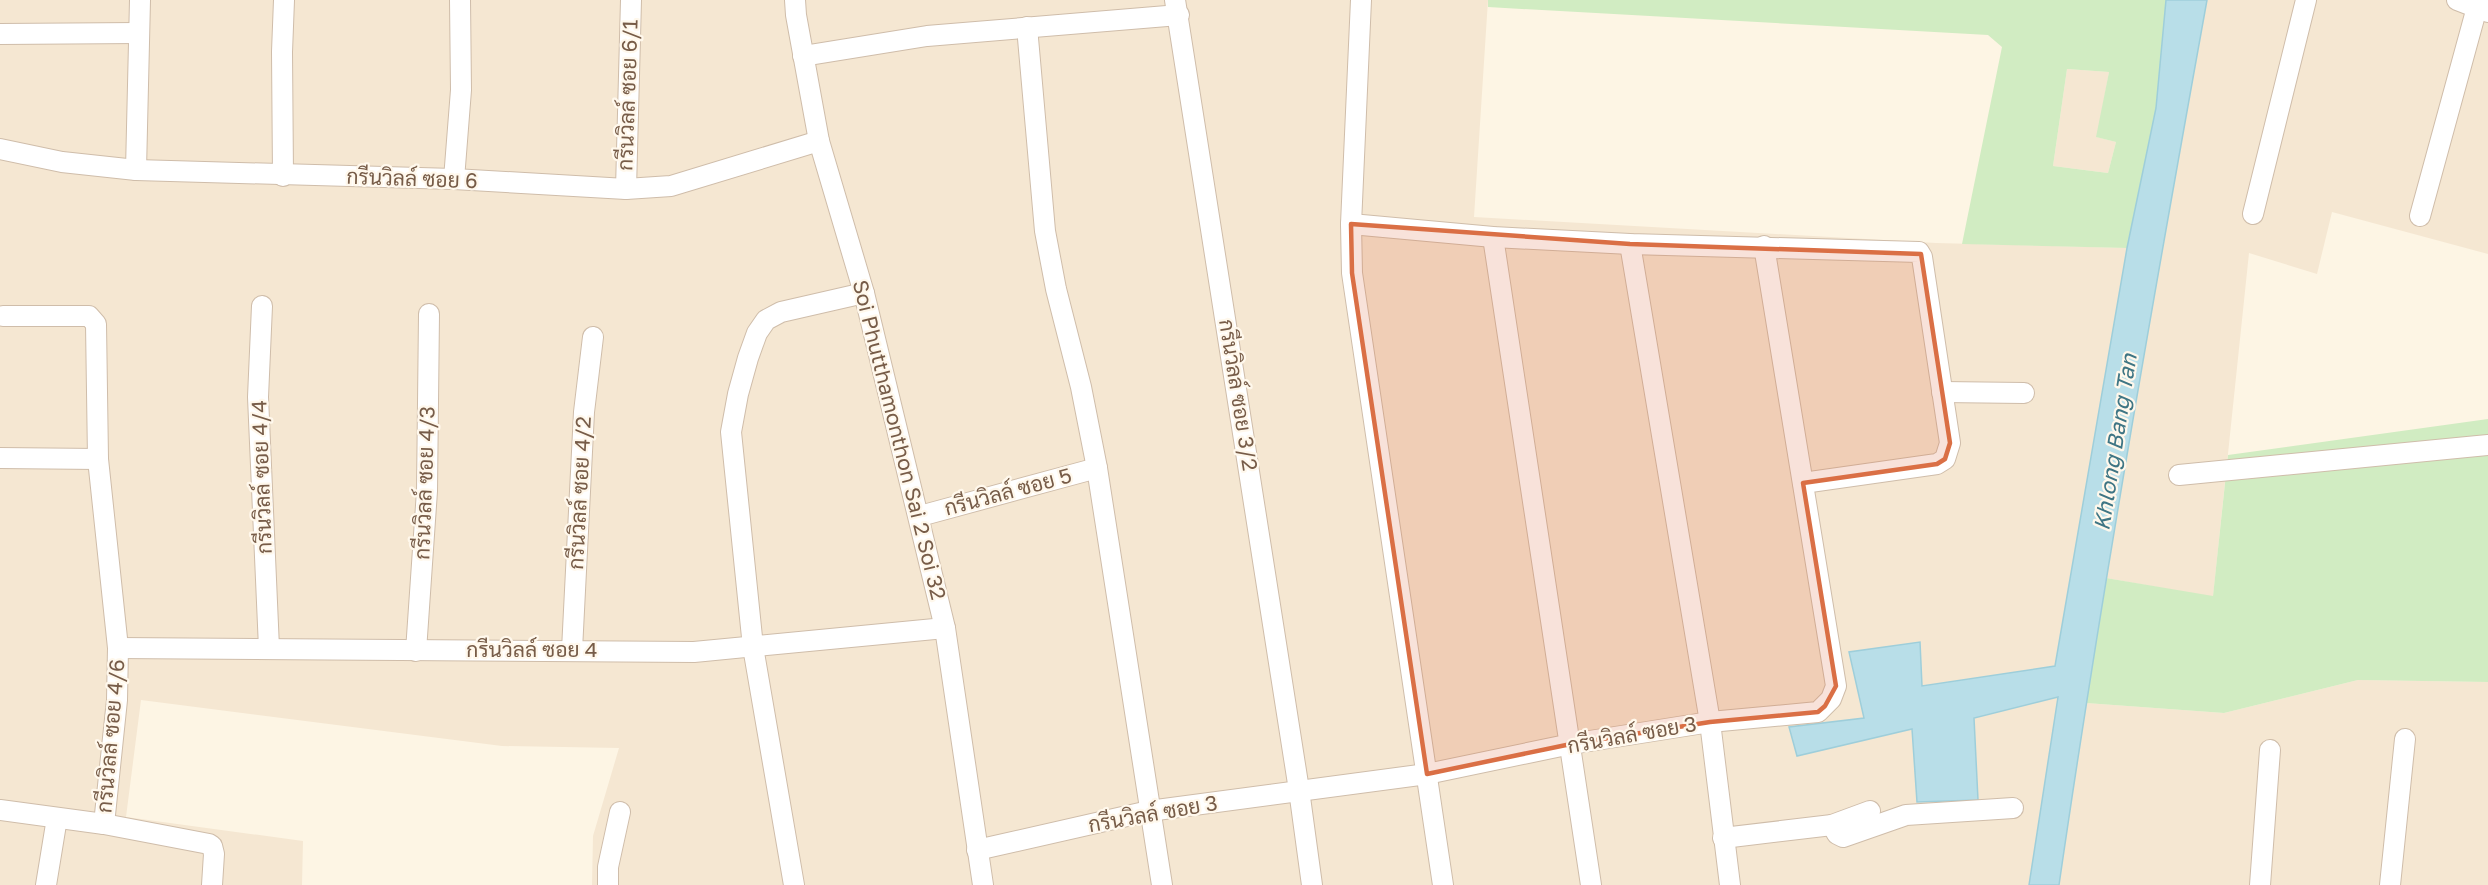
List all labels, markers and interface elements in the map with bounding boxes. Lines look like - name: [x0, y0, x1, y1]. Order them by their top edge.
- street label: กรีนวิลล์ ซอย 6/1: [611, 19, 643, 171]
- street label: กรีนวิลล์ ซอย 6: [346, 163, 478, 193]
- street label: Soi Phutthamonthon Sai 2 Soi 32: [848, 277, 952, 602]
- street label: กรีนวิลล์ ซอย 3/2: [1214, 317, 1264, 472]
- water label: Khlong Bang Tan: [2087, 350, 2142, 532]
- street label: กรีนวิลล์ ซอย 4/4: [245, 400, 277, 555]
- street label: กรีนวิลล์ ซอย 4/3: [408, 406, 440, 560]
- street label: กรีนวิลล์ ซอย 4/2: [562, 416, 596, 570]
- street label: กรีนวิลล์ ซอย 5: [941, 462, 1074, 521]
- street label: กรีนวิลล์ ซอย 4: [466, 636, 598, 662]
- street label: กรีนวิลล์ ซอย 4/6: [90, 658, 130, 814]
- street label: กรีนวิลล์ ซอย 3: [1565, 710, 1698, 758]
- street label: กรีนวิลล์ ซอย 3: [1086, 789, 1219, 837]

